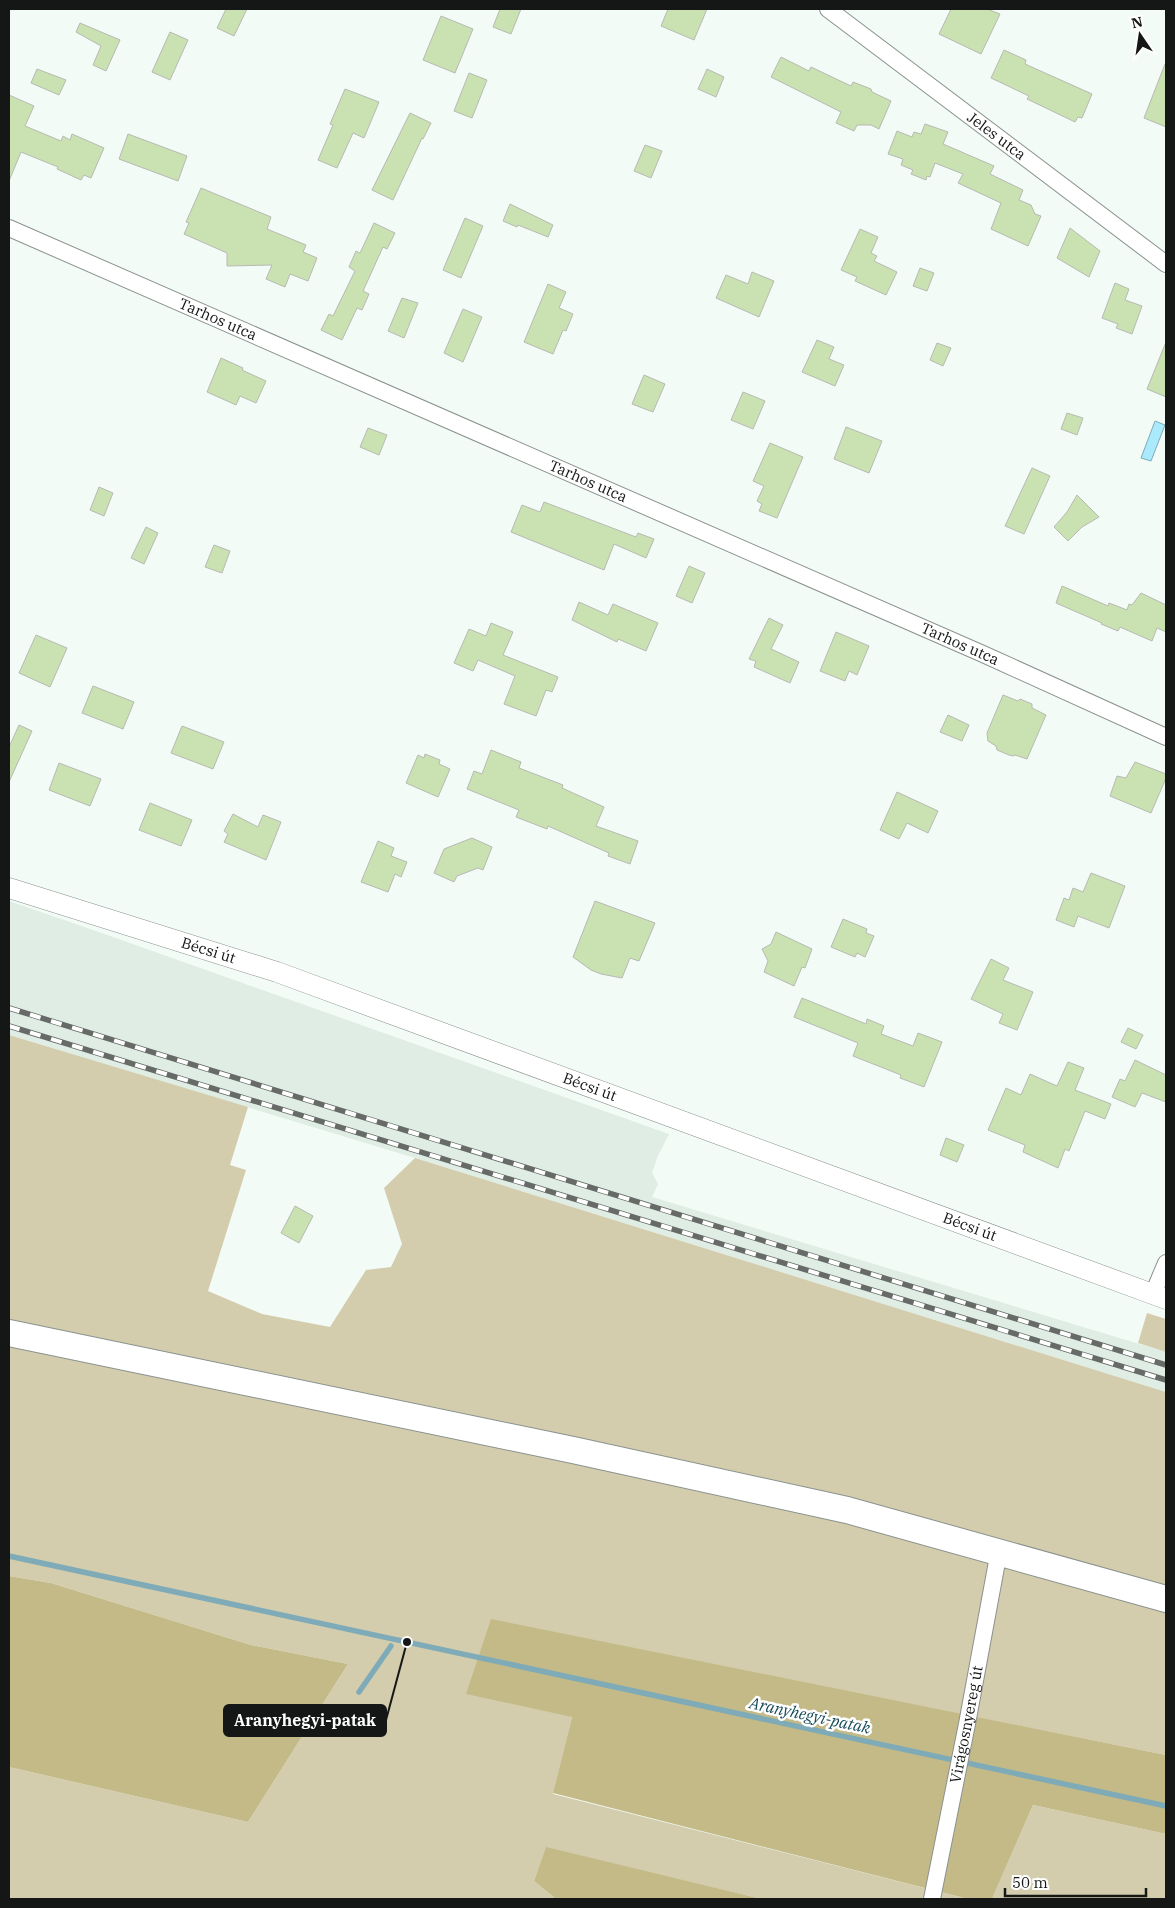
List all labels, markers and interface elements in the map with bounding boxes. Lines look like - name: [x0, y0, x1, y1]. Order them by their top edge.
- north arrow: [1115, 10, 1165, 60]
- text: N: [1130, 12, 1144, 32]
- street label: Jeles utca: [964, 107, 1030, 164]
- street label: Tarhos utca: [176, 294, 260, 344]
- street label: Tarhos utca: [546, 455, 630, 506]
- street label: Tarhos utca: [918, 618, 1002, 669]
- street label: Bécsi út: [179, 933, 238, 967]
- street label: Bécsi út: [560, 1068, 619, 1105]
- street label: Bécsi út: [940, 1208, 999, 1245]
- street label: Virágosnyereg út: [945, 1664, 987, 1785]
- water label: Aranyhegyi-patak: [747, 1692, 873, 1738]
- callout: Aranyhegyi-patak: [224, 1705, 386, 1736]
- text: Aranyhegyi-patak: [234, 1710, 376, 1730]
- scale bar: [1005, 1866, 1146, 1898]
- text: 50 m: [1012, 1873, 1048, 1892]

